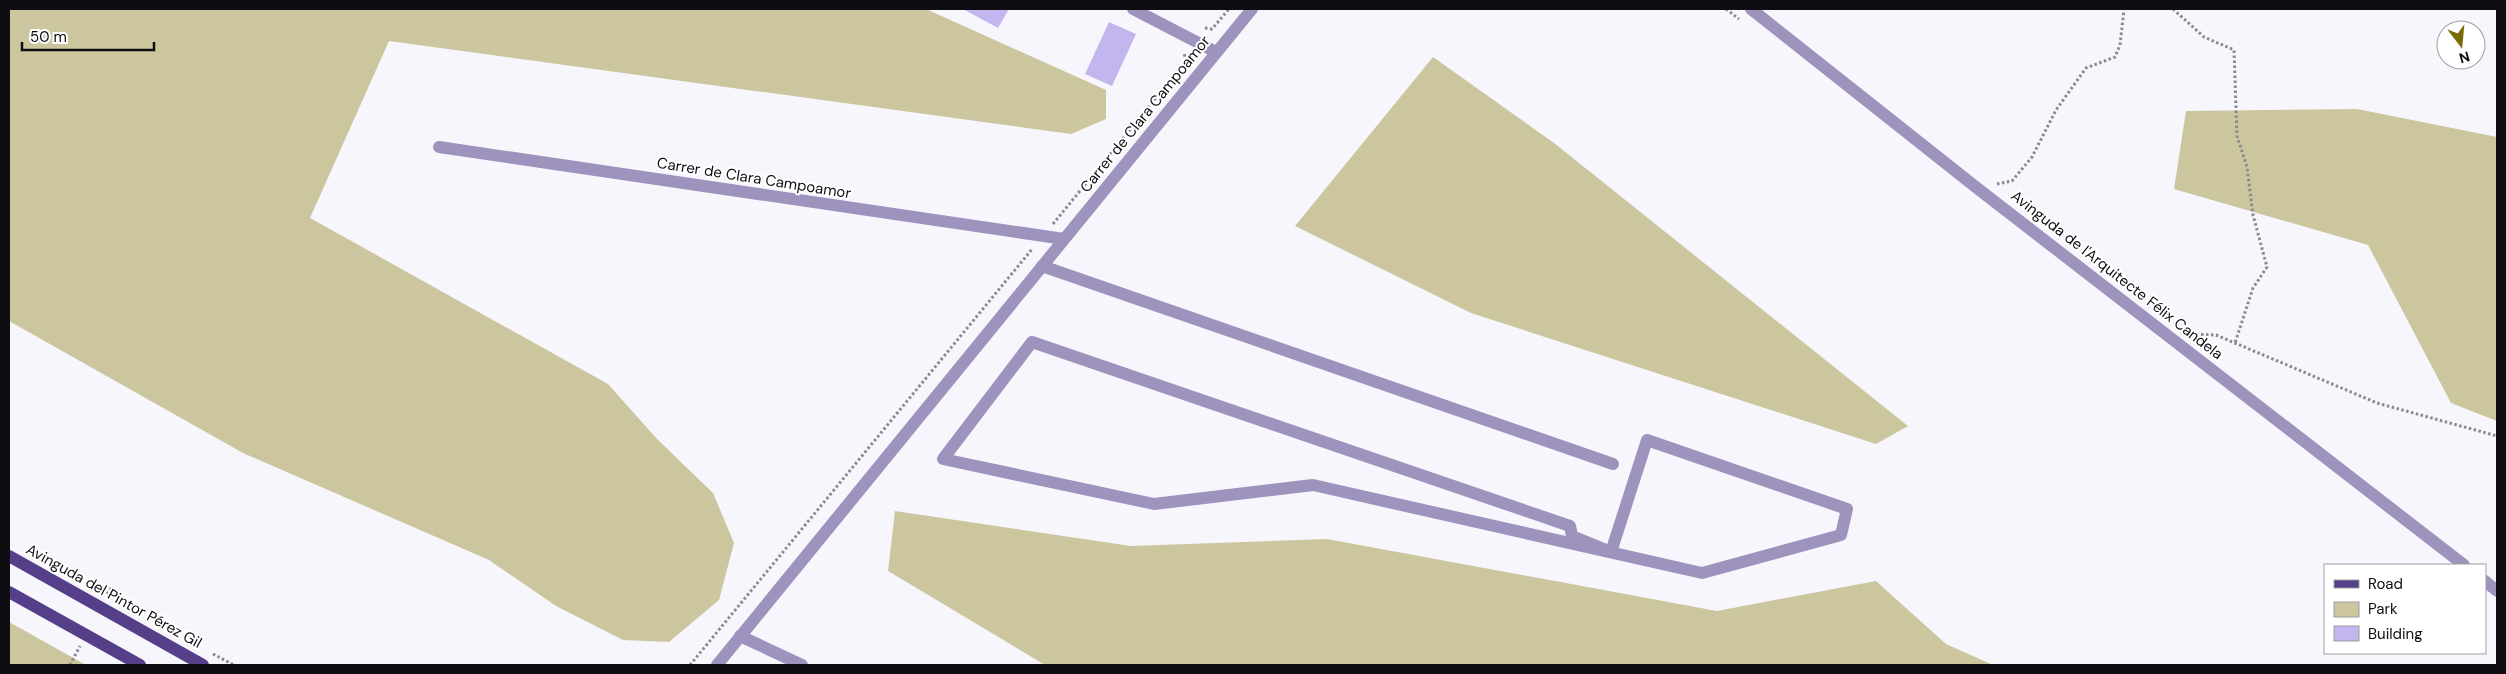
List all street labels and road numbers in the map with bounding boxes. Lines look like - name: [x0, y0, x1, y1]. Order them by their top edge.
- street label: Carrer de Clara Campoamor: [1075, 31, 1215, 197]
- street label: Carrer de Clara Campoamor: [656, 153, 853, 203]
- street label: Avinguda de l'Arquitecte Félix Candela: [2007, 186, 2227, 364]
- street label: Avinguda del Pintor Pérez Gil: [23, 539, 205, 653]

